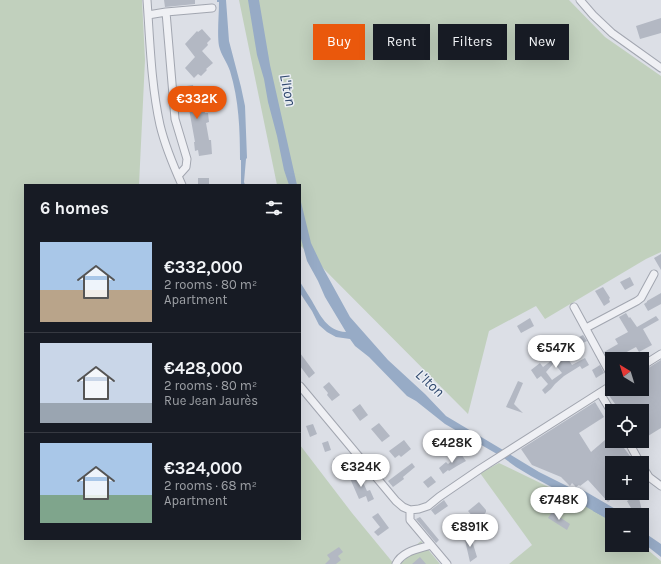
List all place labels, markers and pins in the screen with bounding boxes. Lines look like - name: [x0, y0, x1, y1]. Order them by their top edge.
- pin: €332K: [169, 86, 225, 120]
- pin: €547K: [528, 335, 584, 369]
- pin: €428K: [424, 430, 480, 464]
- pin: €324K: [333, 454, 389, 488]
- pin: €748K: [531, 487, 587, 521]
- pin: €891K: [442, 514, 498, 548]

